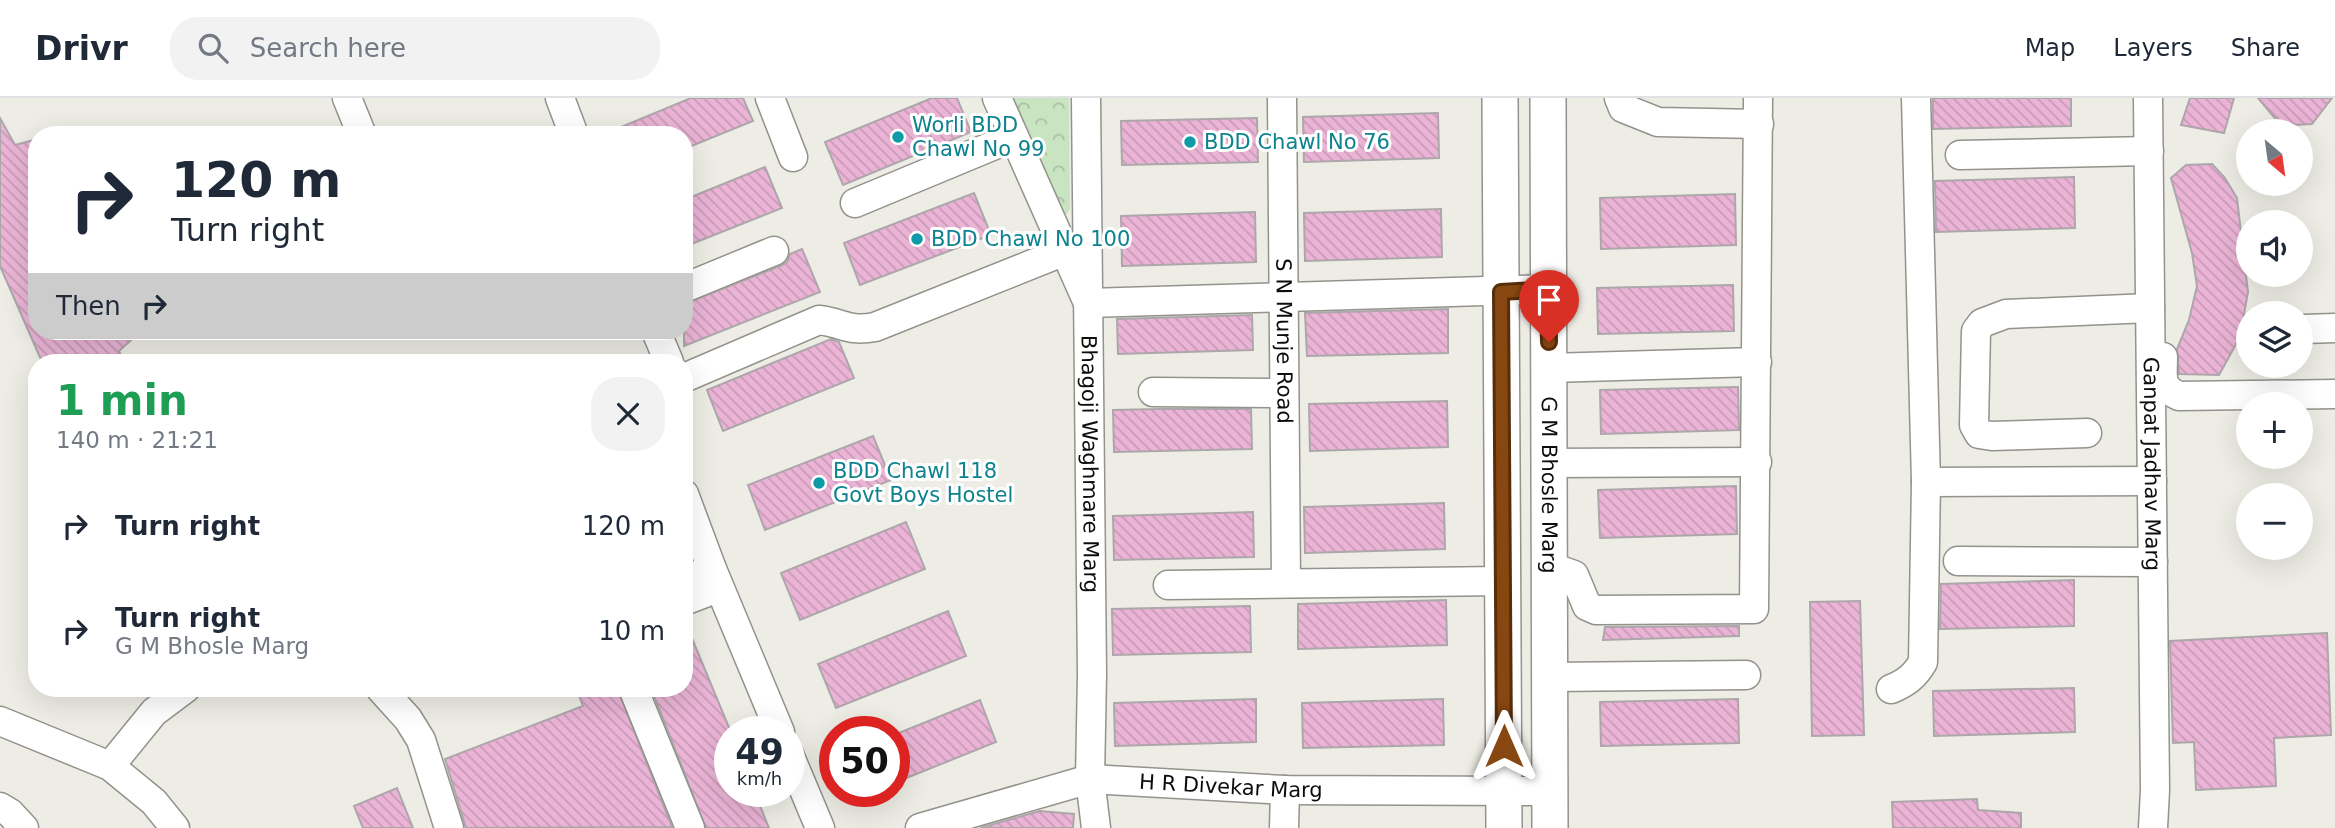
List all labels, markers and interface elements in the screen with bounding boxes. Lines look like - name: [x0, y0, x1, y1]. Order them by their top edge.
- search box: [170, 17, 660, 80]
- text: Drivr: [35, 29, 128, 68]
- icon: search: [194, 29, 232, 67]
- text: Search here: [250, 33, 406, 63]
- text: Map: [2025, 34, 2075, 62]
- text: Layers: [2113, 34, 2193, 62]
- text: Share: [2231, 34, 2300, 62]
- place label: Worli BDD Chawl No 99: [912, 113, 1044, 161]
- north arrow: [2236, 119, 2314, 196]
- map controls: [2236, 119, 2313, 560]
- marker: Worli BDD Chawl No 99: [890, 129, 906, 145]
- place label: BDD Chawl No 76: [1204, 130, 1390, 154]
- marker: BDD Chawl No 76: [1182, 134, 1198, 150]
- text: 120 m: [171, 152, 341, 209]
- icon: right: [56, 154, 147, 245]
- button: sound: [2236, 210, 2313, 287]
- text: Turn right: [171, 211, 324, 249]
- place label: BDD Chawl No 100: [931, 227, 1130, 251]
- marker: BDD Chawl No 100: [909, 231, 925, 247]
- street label: S N Munje Road: [1271, 258, 1297, 424]
- pin: [1519, 270, 1579, 342]
- icon: arrive: [1530, 281, 1568, 319]
- icon: right: [135, 287, 173, 325]
- text: Then: [56, 291, 121, 321]
- button: layers: [2236, 301, 2313, 378]
- street label: Bhagoji Waghmare Marg: [1076, 335, 1103, 593]
- street label: Ganpat Jadhav Marg: [2139, 357, 2165, 571]
- text: 1 min: [56, 376, 188, 425]
- button: close: [591, 377, 665, 451]
- button: +: [2236, 392, 2313, 469]
- street label: G M Bhosle Marg: [1537, 396, 1561, 574]
- text: 140 m · 21:21: [56, 427, 218, 453]
- place label: BDD Chawl 118 Govt Boys Hostel: [833, 459, 1013, 507]
- marker: BDD Chawl 118 Govt Boys Hostel: [811, 475, 827, 491]
- button: −: [2236, 483, 2313, 560]
- icon: right: [56, 507, 94, 545]
- text: Turn right: [115, 511, 260, 541]
- text: 120 m: [582, 511, 665, 541]
- text: Turn right: [115, 603, 260, 633]
- icon: right: [56, 612, 94, 650]
- text: 10 m: [598, 616, 665, 646]
- text: G M Bhosle Marg: [115, 633, 309, 659]
- position arrow: [1467, 709, 1541, 783]
- speed limit sign: 50: [819, 716, 910, 807]
- text: 49: [735, 732, 784, 772]
- text: km/h: [737, 768, 782, 789]
- street label: H R Divekar Marg: [1138, 770, 1323, 802]

